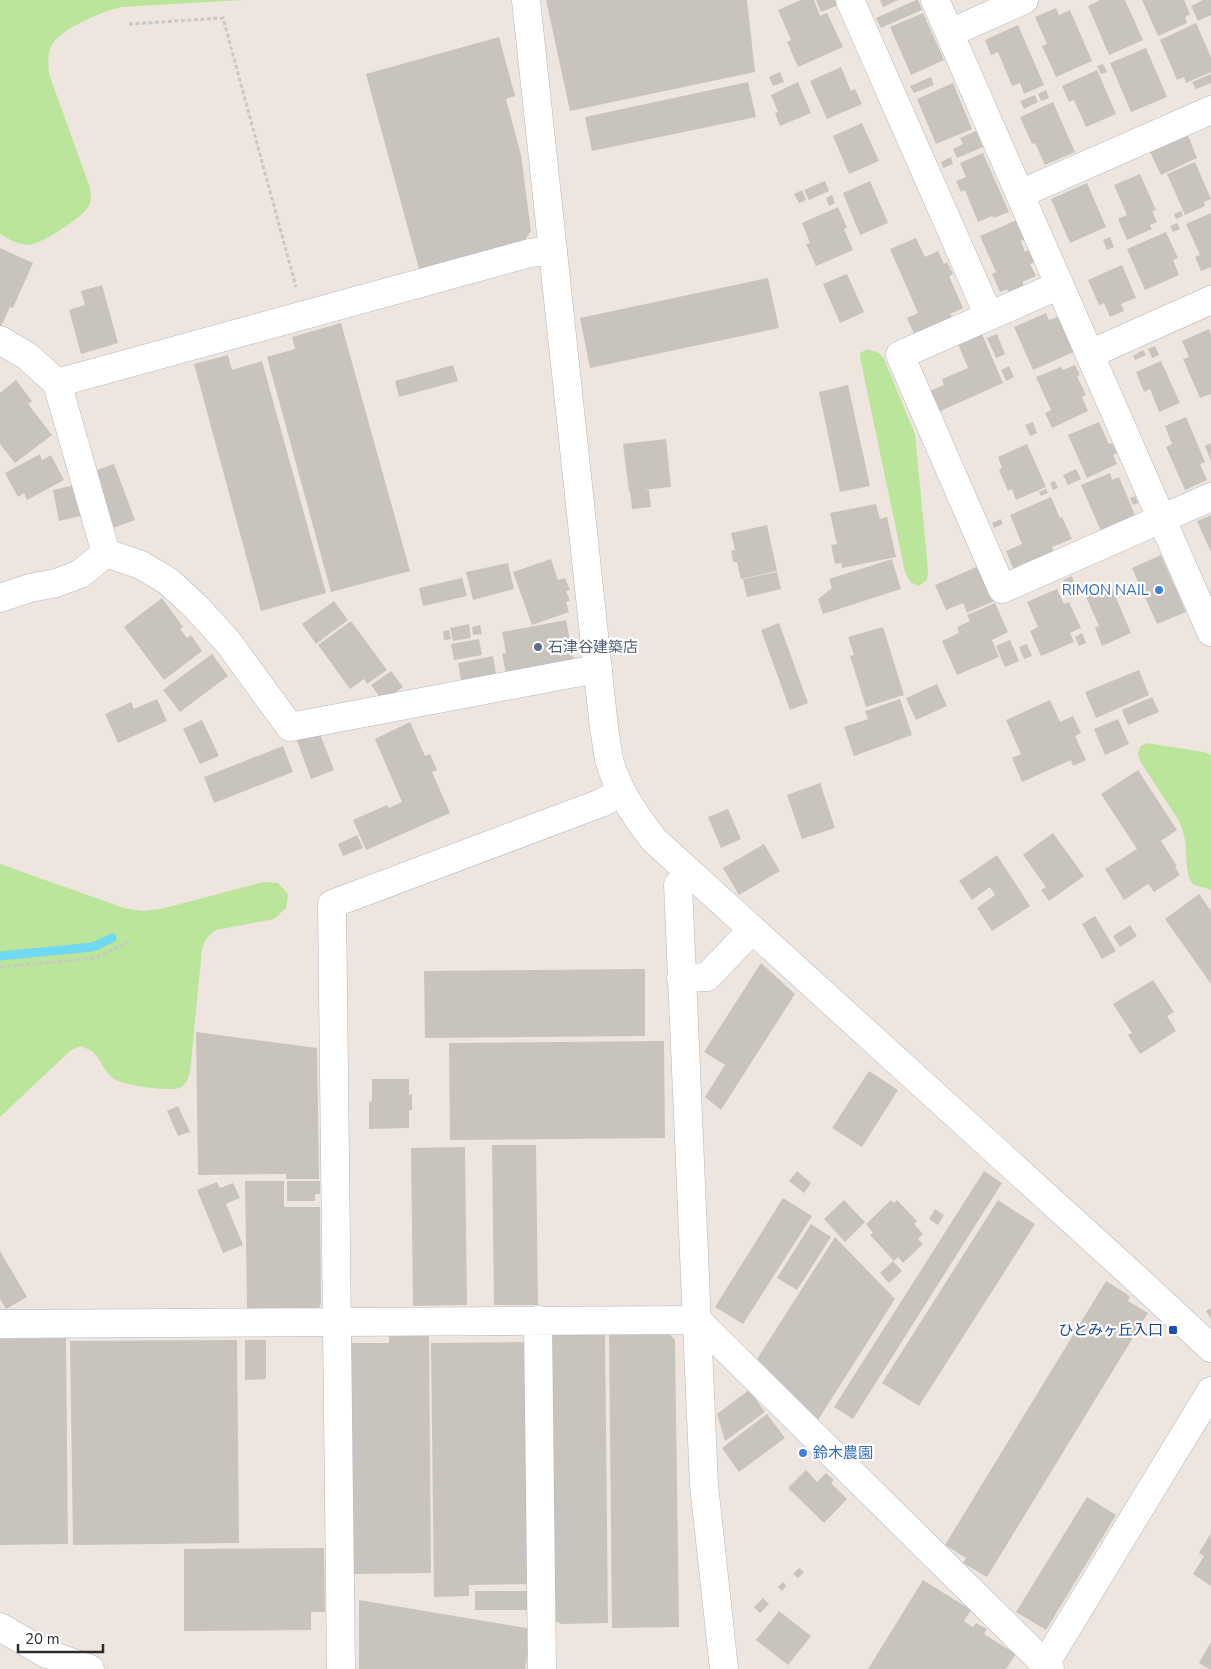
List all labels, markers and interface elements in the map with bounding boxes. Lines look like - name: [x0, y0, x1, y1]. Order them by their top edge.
- place label: RIMON NAIL: [1062, 580, 1149, 600]
- marker: RIMON NAIL: [1153, 584, 1165, 596]
- place label: 石津谷建築店: [548, 637, 638, 657]
- marker: 石津谷建築店: [532, 641, 544, 653]
- place label: ひとみヶ丘入口: [1058, 1320, 1163, 1340]
- marker: ひとみヶ丘入口: [1167, 1324, 1179, 1336]
- place label: 鈴木農園: [813, 1443, 873, 1463]
- marker: 鈴木農園: [797, 1447, 809, 1459]
- scale bar: [18, 1622, 102, 1654]
- text: 20 m: [25, 1629, 60, 1649]

